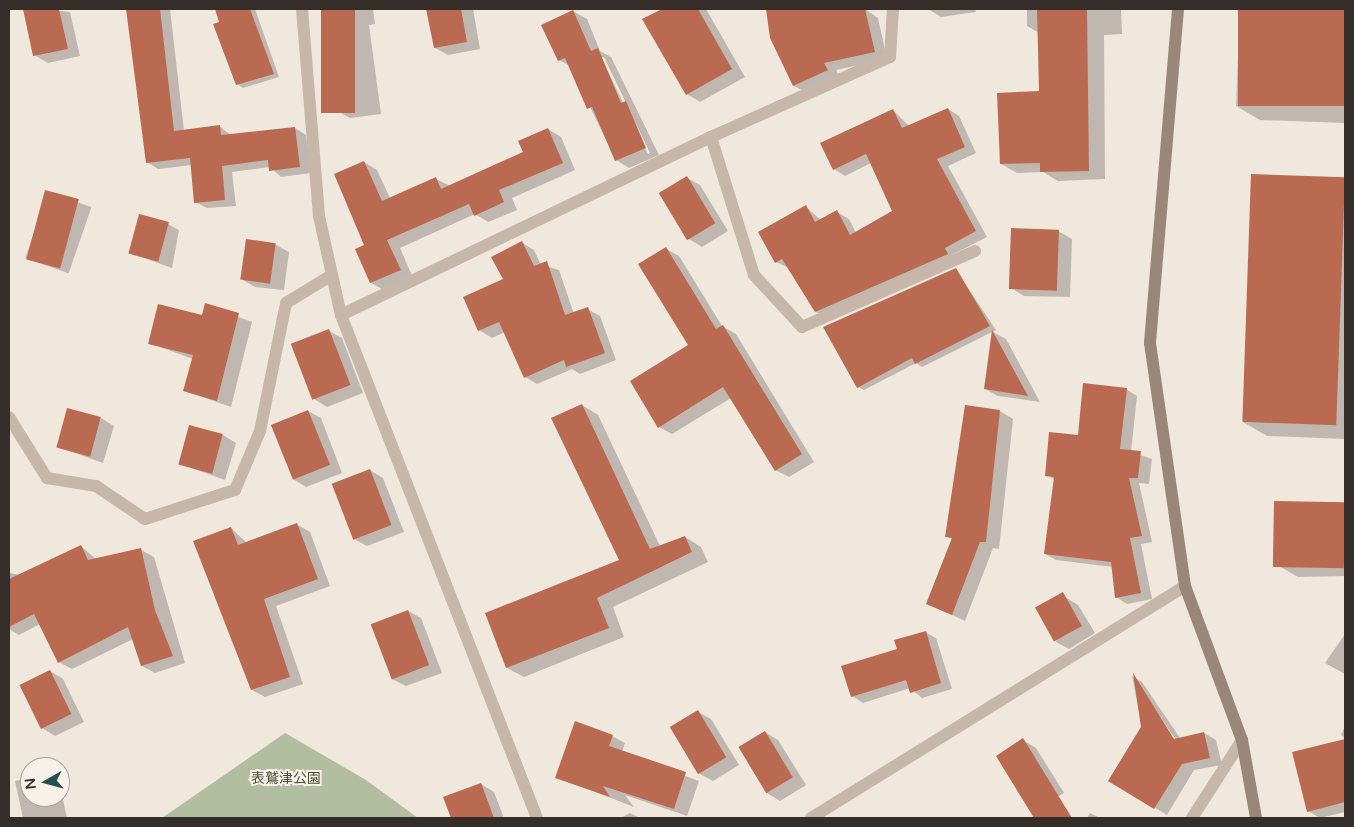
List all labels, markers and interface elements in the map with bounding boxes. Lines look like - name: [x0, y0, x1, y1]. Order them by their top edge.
- north arrow: [20, 757, 70, 807]
- park label: 表鷲津公園: [251, 771, 321, 787]
- text: N: [21, 777, 40, 790]

